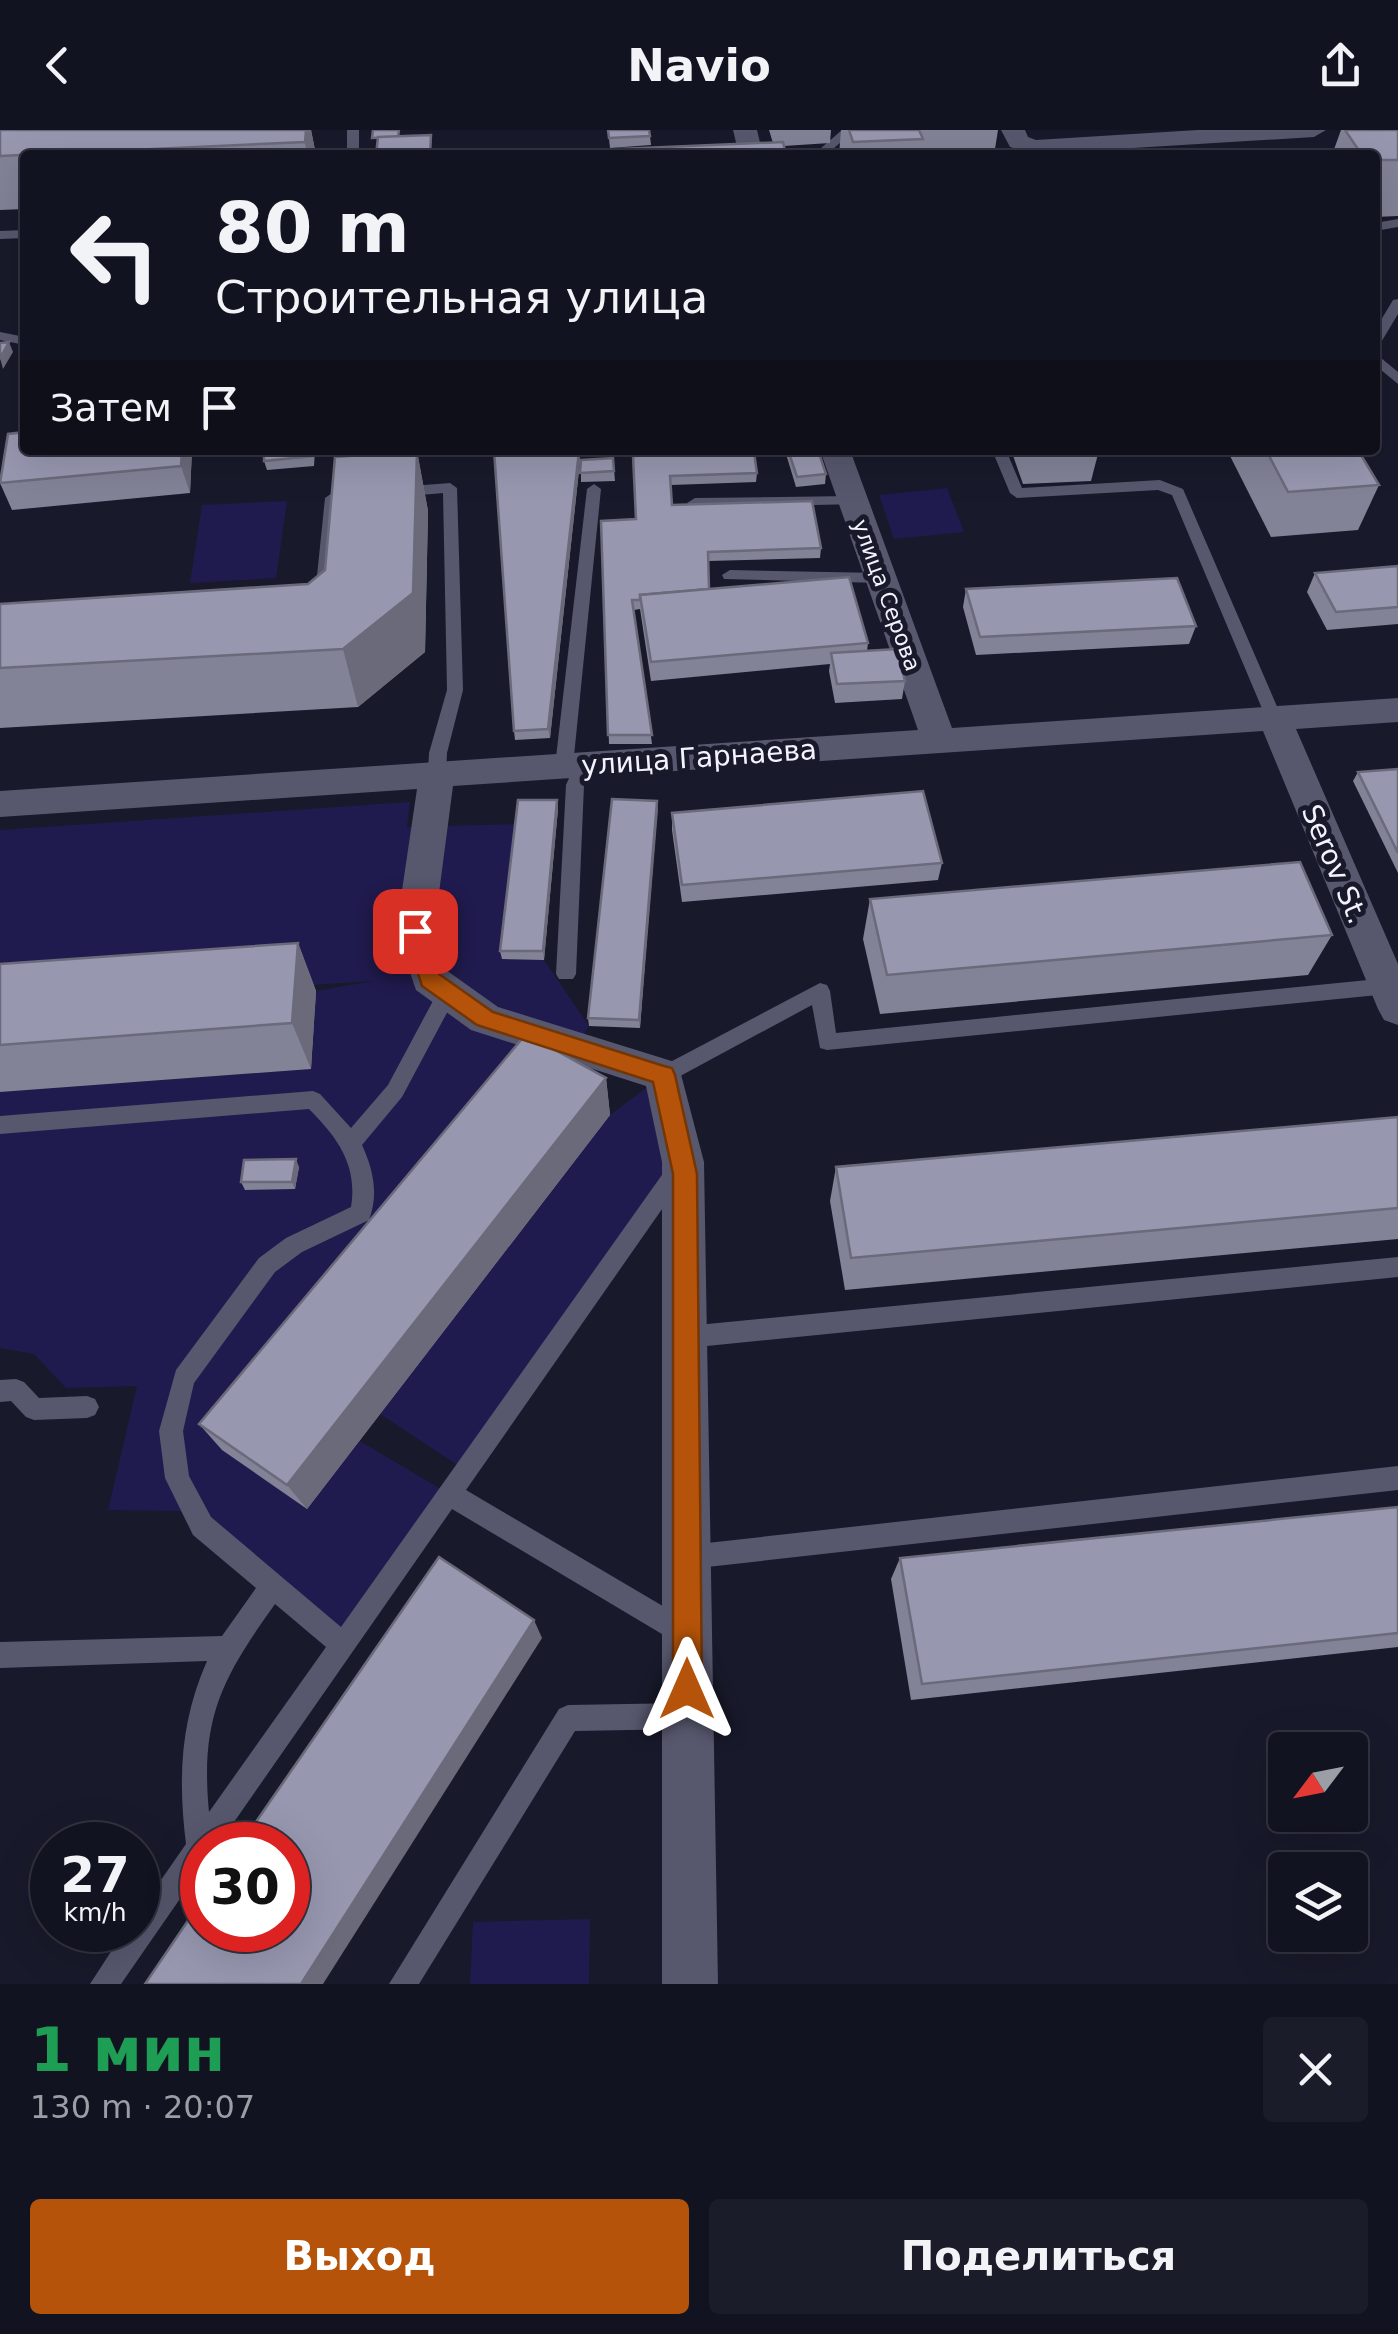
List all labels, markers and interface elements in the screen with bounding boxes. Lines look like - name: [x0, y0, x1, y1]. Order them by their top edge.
- icon: back: [30, 38, 85, 93]
- icon: share: [1313, 38, 1368, 93]
- text: Navio: [627, 39, 771, 92]
- text: 80 m: [215, 187, 410, 269]
- icon: left: [50, 190, 180, 320]
- text: Строительная улица: [215, 271, 708, 324]
- icon: arrive: [192, 380, 247, 435]
- text: Затем: [50, 386, 172, 430]
- street label: улица Серова: [847, 516, 926, 674]
- street label: улица Гарнаева: [580, 733, 818, 782]
- street label: Serov St.: [1295, 800, 1374, 929]
- pin: [373, 889, 458, 974]
- icon: arrive: [388, 904, 443, 959]
- position arrow: [635, 1637, 739, 1741]
- north arrow: [1268, 1732, 1368, 1832]
- map controls: [1268, 1732, 1368, 1952]
- speed limit sign: 30: [180, 1822, 310, 1952]
- text: 27: [60, 1846, 130, 1904]
- button: layers: [1268, 1852, 1368, 1952]
- text: km/h: [63, 1898, 127, 1927]
- text: 1 мин: [30, 2015, 225, 2085]
- button: close: [1263, 2017, 1368, 2122]
- text: 130 m · 20:07: [30, 2088, 255, 2126]
- button: Выход: [30, 2199, 689, 2314]
- button: Поделиться: [709, 2199, 1368, 2314]

